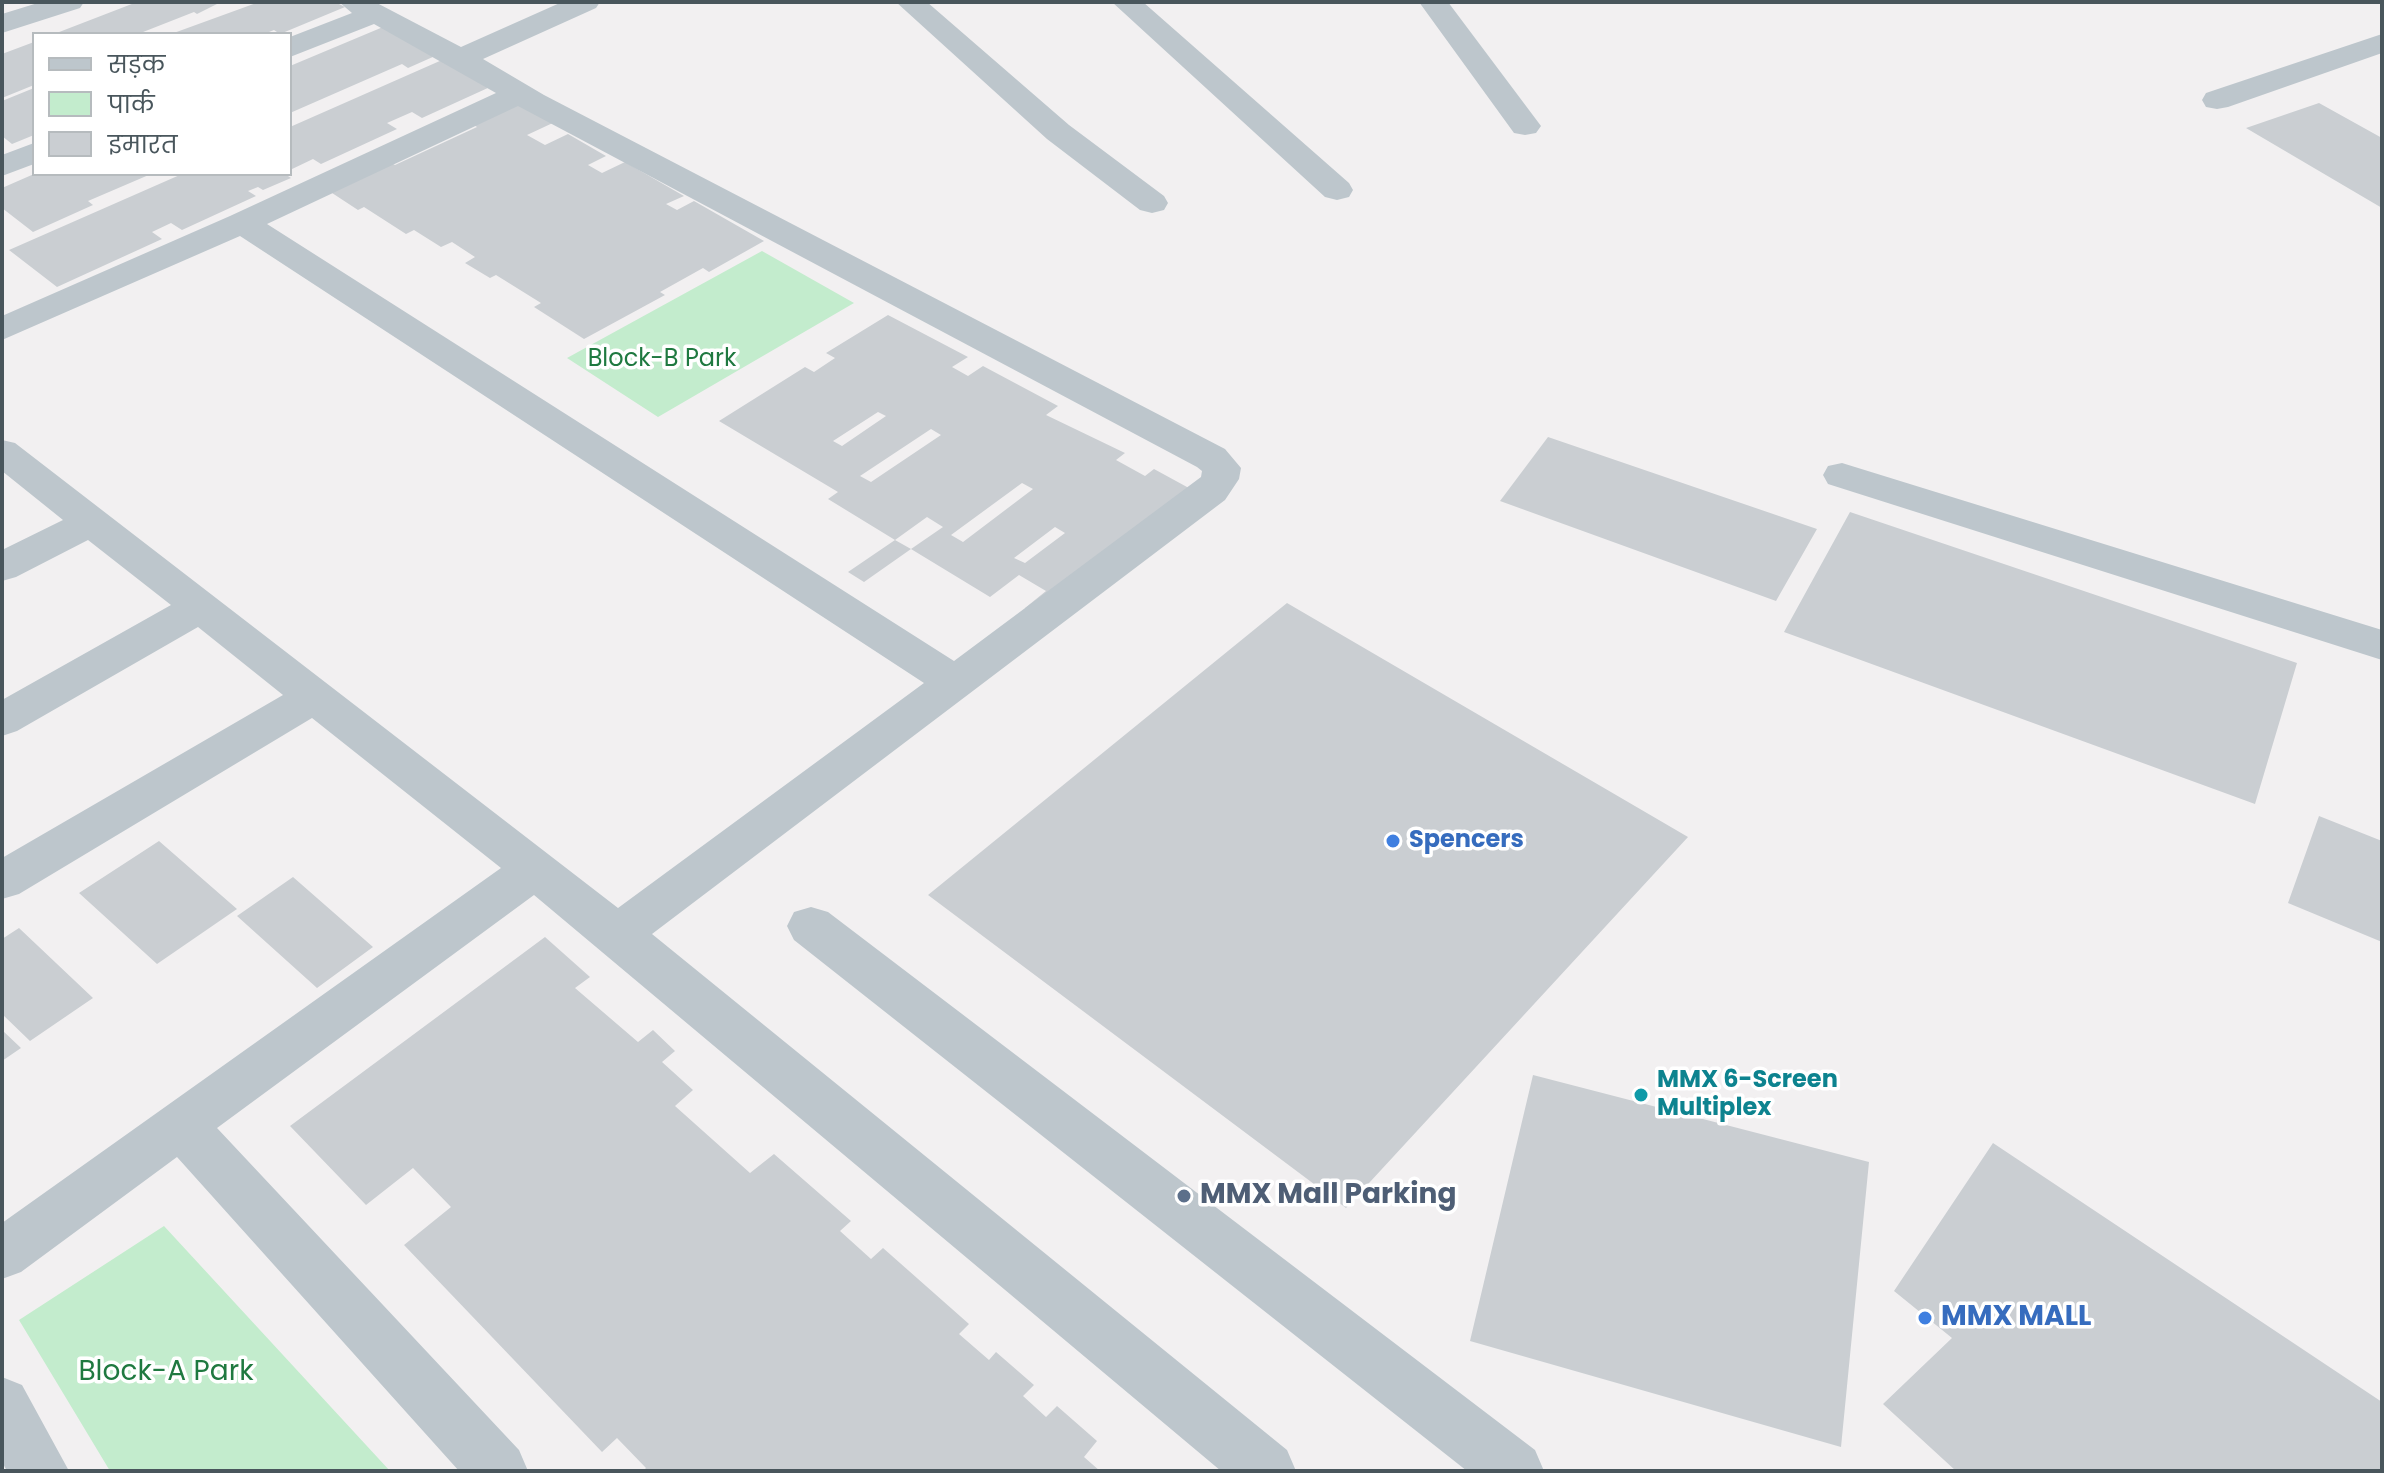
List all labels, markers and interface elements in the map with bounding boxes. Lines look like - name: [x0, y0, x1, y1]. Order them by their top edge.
- legend: [32, 32, 292, 176]
- text: सड़क: [108, 48, 165, 81]
- text: पार्क: [108, 88, 155, 121]
- text: इमारत: [108, 128, 177, 161]
- park label: Block-B Park: [588, 346, 736, 374]
- place label: Spencers: [1409, 827, 1524, 855]
- marker: Spencers: [1384, 832, 1402, 850]
- place label: MMX 6-Screen Multiplex: [1657, 1067, 1838, 1123]
- marker: MMX 6-Screen Multiplex: [1632, 1086, 1650, 1104]
- place label: MMX Mall Parking: [1200, 1179, 1456, 1213]
- marker: MMX Mall Parking: [1175, 1187, 1193, 1205]
- place label: MMX MALL: [1941, 1301, 2091, 1335]
- marker: MMX MALL: [1916, 1309, 1934, 1327]
- park label: Block-A Park: [78, 1356, 254, 1390]

